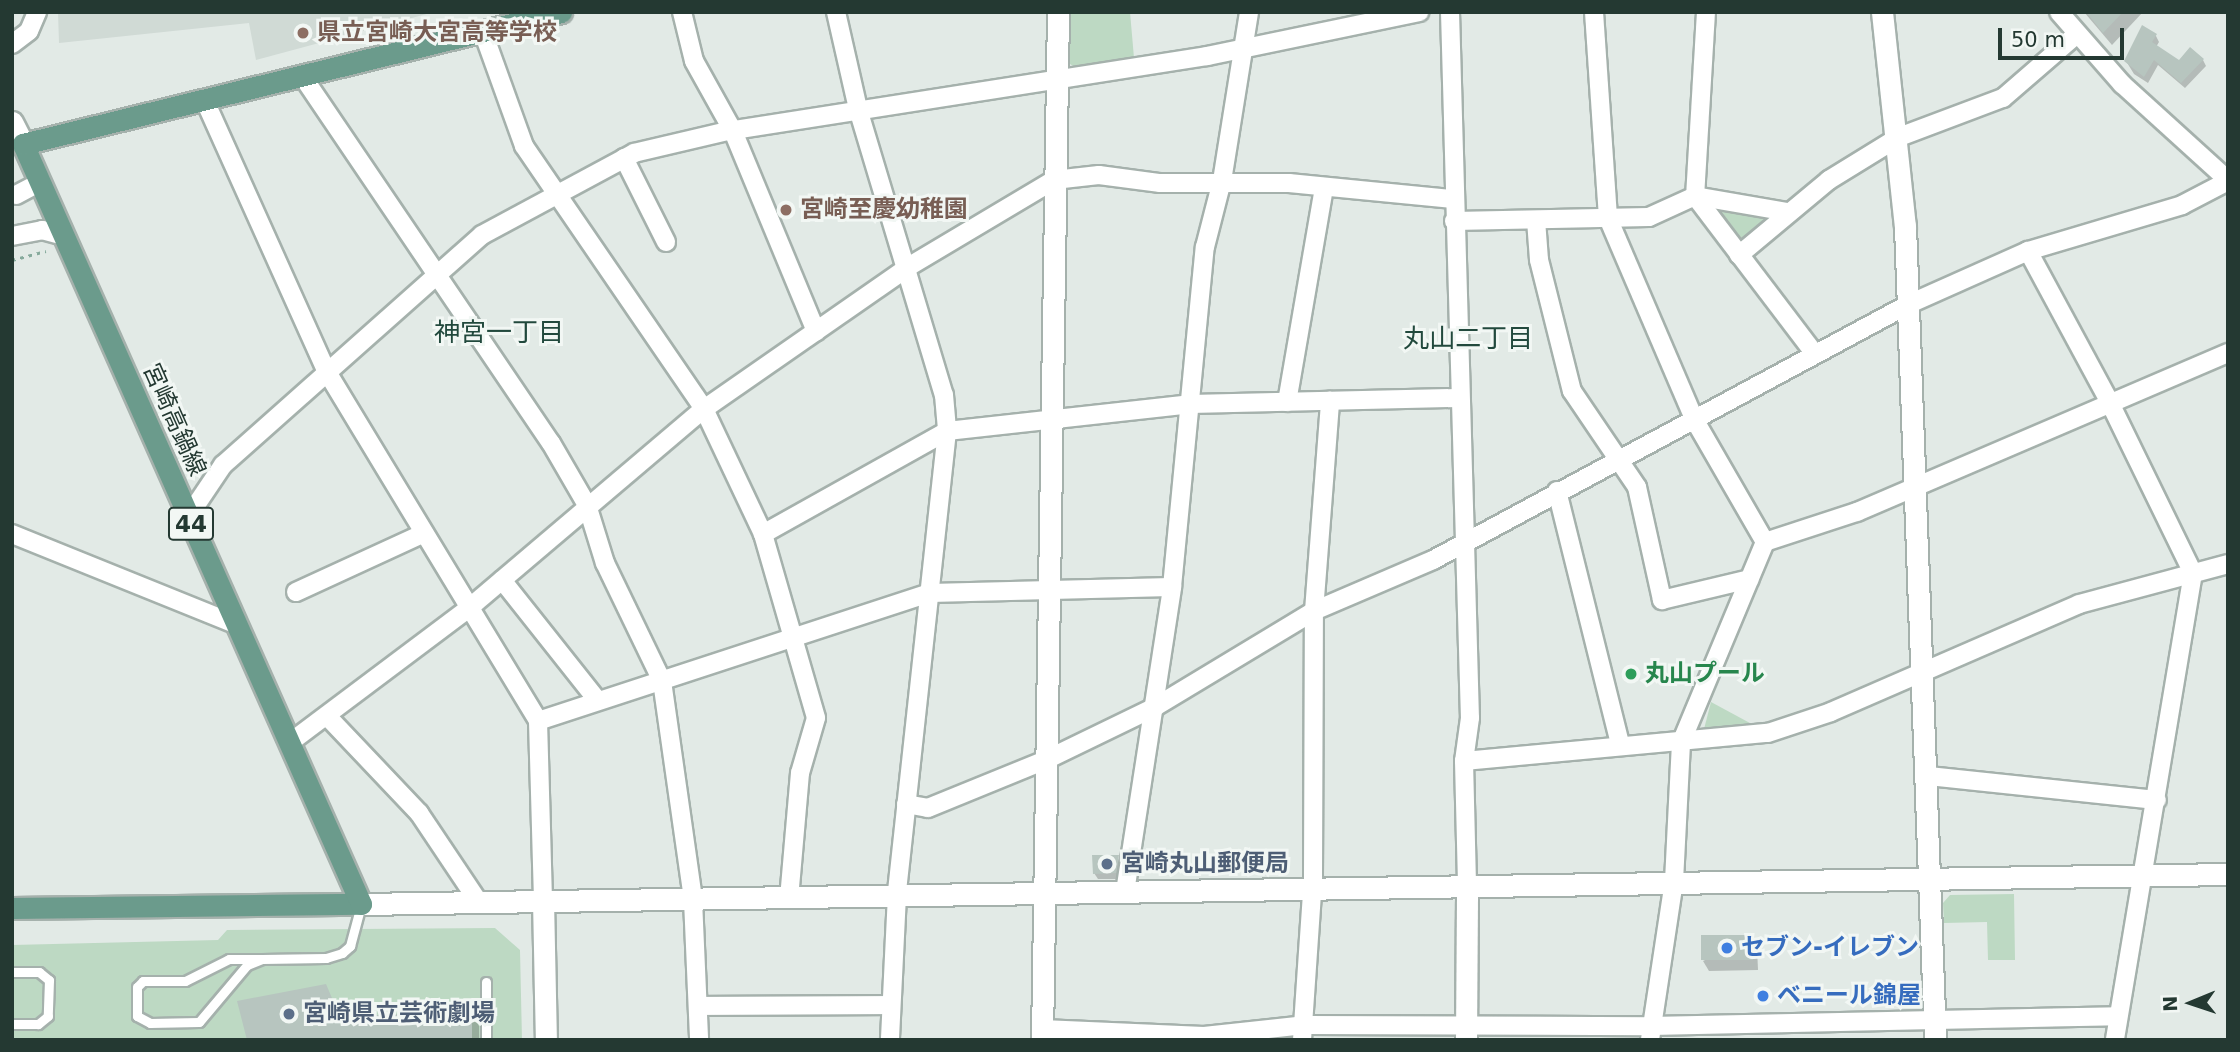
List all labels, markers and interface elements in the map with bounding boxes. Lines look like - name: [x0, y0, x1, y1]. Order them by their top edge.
- scale bar: [2002, 14, 2128, 58]
- place label: 県立宮崎大宮高等学校: [317, 19, 557, 47]
- marker: 県立宮崎大宮高等学校: [295, 25, 311, 41]
- text: 50 m: [2011, 28, 2065, 52]
- place label: 宮崎至慶幼稚園: [800, 196, 968, 224]
- marker: 宮崎至慶幼稚園: [778, 202, 794, 218]
- district label: 神宮一丁目: [434, 317, 564, 349]
- district label: 丸山二丁目: [1403, 323, 1533, 355]
- street label: 宮崎高鍋線: [136, 359, 212, 481]
- road number: 44: [166, 504, 216, 544]
- place label: 丸山プール: [1645, 660, 1765, 688]
- marker: 丸山プール: [1623, 666, 1639, 682]
- place label: 宮崎丸山郵便局: [1121, 850, 1289, 878]
- marker: 宮崎丸山郵便局: [1099, 856, 1115, 872]
- place label: セブン-イレブン: [1741, 934, 1919, 962]
- marker: セブン-イレブン: [1719, 940, 1735, 956]
- north arrow: [2156, 968, 2226, 1038]
- place label: ベニール錦屋: [1777, 982, 1921, 1010]
- marker: ベニール錦屋: [1755, 988, 1771, 1004]
- text: N: [2159, 995, 2181, 1012]
- place label: 宮崎県立芸術劇場: [303, 1000, 495, 1028]
- marker: 宮崎県立芸術劇場: [281, 1006, 297, 1022]

